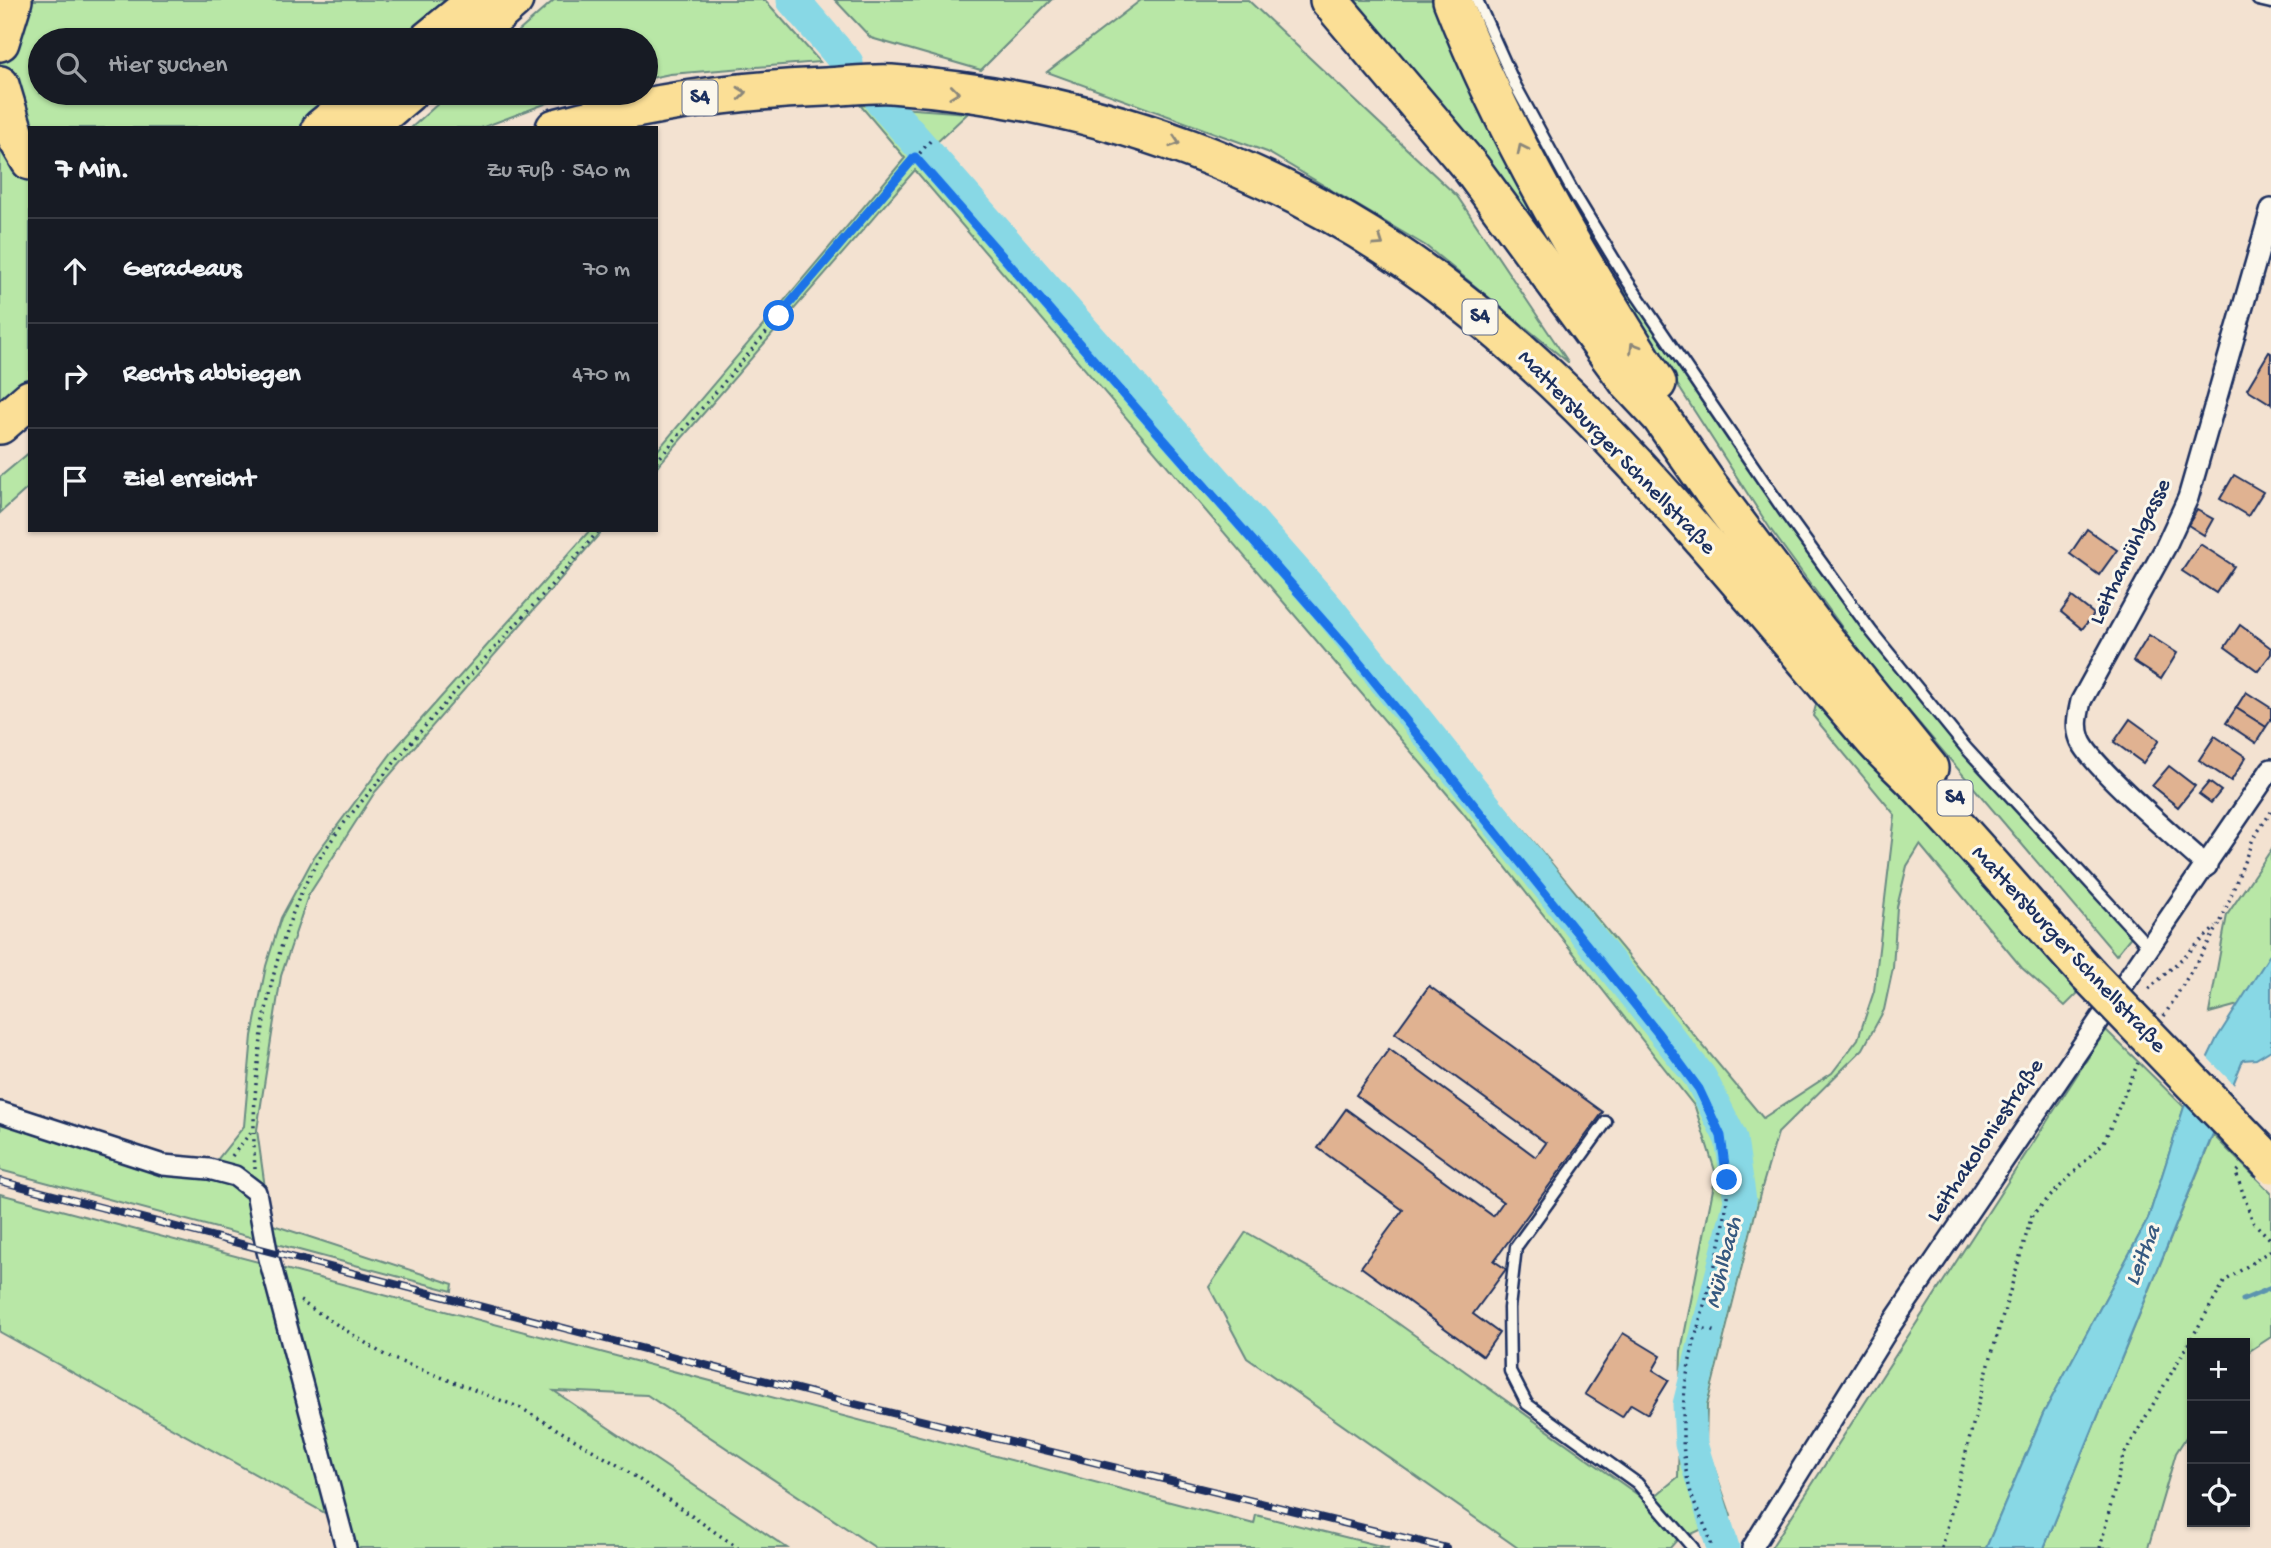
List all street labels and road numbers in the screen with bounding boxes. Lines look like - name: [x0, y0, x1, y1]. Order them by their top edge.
- road number: S4: [682, 80, 718, 116]
- road number: S4: [1462, 300, 1498, 334]
- street label: Mattersburger Schnellstraße: [1511, 345, 1722, 562]
- street label: Leithamühlgasse: [2084, 474, 2178, 629]
- road number: S4: [1938, 780, 1972, 816]
- street label: Mattersburger Schnellstraße: [1965, 841, 2172, 1060]
- street label: Leithakoloniestraße: [1921, 1053, 2051, 1228]

